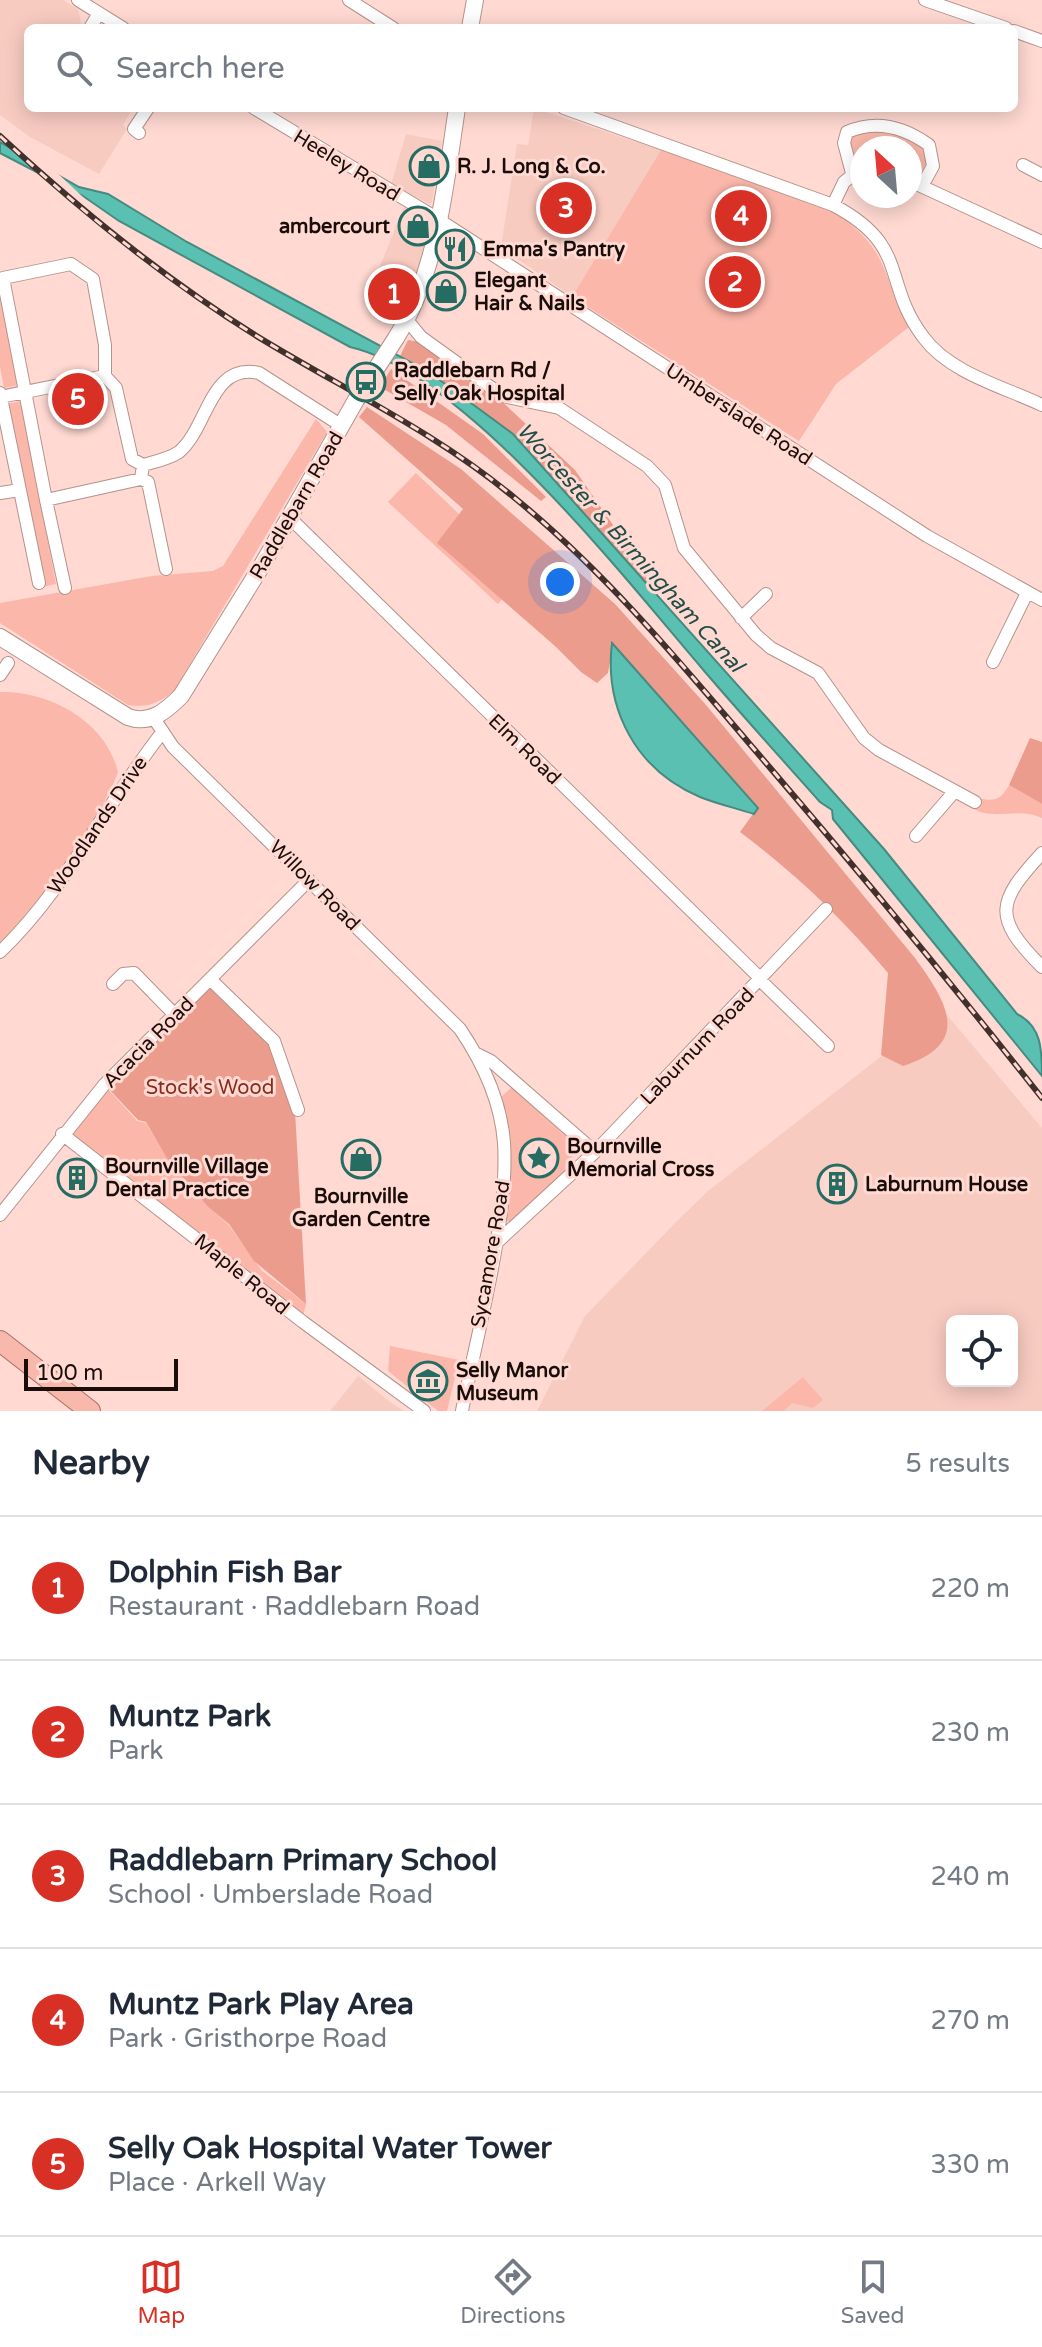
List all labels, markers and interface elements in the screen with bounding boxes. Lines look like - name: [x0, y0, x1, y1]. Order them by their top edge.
- search box: [24, 24, 1018, 112]
- icon: search: [52, 46, 96, 90]
- text: Search here: [116, 50, 285, 87]
- street label: Heeley Road: [289, 125, 404, 207]
- north arrow: [850, 136, 922, 208]
- shop icon: R. J. Long & Co.: [408, 145, 450, 187]
- place label: R. J. Long & Co.: [457, 155, 606, 179]
- pin: 3: [540, 178, 592, 238]
- pin: 4: [715, 186, 767, 246]
- shop icon: ambercourt: [397, 205, 439, 247]
- place label: ambercourt: [279, 215, 390, 239]
- restaurant icon: Emma's Pantry: [434, 228, 476, 270]
- place label: Emma's Pantry: [483, 238, 625, 262]
- pin: 2: [709, 252, 761, 312]
- pin: 1: [368, 264, 420, 324]
- place label: Elegant Hair & Nails: [474, 269, 585, 316]
- shop icon: Elegant Hair & Nails: [425, 270, 467, 312]
- street label: Umberslade Road: [661, 358, 816, 471]
- place label: Raddlebarn Rd / Selly Oak Hospital: [394, 359, 565, 406]
- bus stop icon: Raddlebarn Rd / Selly Oak Hospital: [345, 361, 387, 403]
- pin: 5: [52, 369, 104, 429]
- water label: Worcester & Birmingham Canal: [511, 418, 751, 680]
- street label: Raddlebarn Road: [245, 428, 349, 583]
- your location: [540, 562, 580, 602]
- street label: Elm Road: [483, 709, 566, 790]
- street label: Woodlands Drive: [43, 752, 153, 899]
- street label: Willow Road: [264, 835, 365, 936]
- street label: Laburnum Road: [636, 983, 760, 1110]
- street label: Acacia Road: [98, 992, 199, 1093]
- park label: Stock's Wood: [146, 1076, 274, 1100]
- place label: Bournville Memorial Cross: [567, 1135, 715, 1182]
- place icon: Bournville Memorial Cross: [518, 1137, 560, 1179]
- shop icon: Bournville Garden Centre: [340, 1138, 382, 1180]
- place label: Bournville Village Dental Practice: [105, 1155, 269, 1202]
- building icon: Bournville Village Dental Practice: [56, 1157, 98, 1199]
- building icon: Laburnum House: [816, 1163, 858, 1205]
- place label: Laburnum House: [865, 1173, 1028, 1197]
- street label: Sycamore Road: [466, 1179, 516, 1330]
- place label: Bournville Garden Centre: [292, 1185, 430, 1232]
- street label: Maple Road: [189, 1229, 294, 1320]
- map controls: [946, 1315, 1018, 1387]
- button: locate: [946, 1315, 1018, 1387]
- scale bar: [24, 1355, 178, 1391]
- place label: Selly Manor Museum: [456, 1359, 568, 1406]
- text: 100 m: [36, 1360, 103, 1386]
- museum icon: Selly Manor Museum: [407, 1360, 449, 1402]
- text: Nearby: [32, 1443, 150, 1484]
- text: 5 results: [905, 1448, 1010, 1479]
- text: Dolphin Fish Bar: [108, 1554, 341, 1591]
- text: 1: [50, 1573, 66, 1604]
- text: 220 m: [930, 1573, 1010, 1604]
- text: Restaurant · Raddlebarn Road: [108, 1591, 480, 1622]
- text: Muntz Park: [108, 1698, 271, 1735]
- text: 2: [50, 1717, 66, 1748]
- text: 230 m: [930, 1717, 1010, 1748]
- text: Park: [108, 1735, 164, 1766]
- text: Raddlebarn Primary School: [108, 1842, 497, 1879]
- text: 3: [50, 1861, 66, 1892]
- text: 240 m: [930, 1861, 1010, 1892]
- text: School · Umberslade Road: [108, 1879, 433, 1910]
- text: Muntz Park Play Area: [108, 1986, 414, 2023]
- text: 4: [50, 2005, 66, 2036]
- text: 270 m: [930, 2005, 1010, 2036]
- text: Park · Gristhorpe Road: [108, 2023, 387, 2054]
- text: Selly Oak Hospital Water Tower: [108, 2130, 552, 2167]
- text: 5: [50, 2149, 66, 2180]
- text: 330 m: [930, 2149, 1010, 2180]
- text: Place · Arkell Way: [108, 2167, 326, 2198]
- tab: Map: [138, 2255, 185, 2329]
- tab: Directions: [460, 2255, 566, 2329]
- tab: Saved: [841, 2255, 904, 2329]

